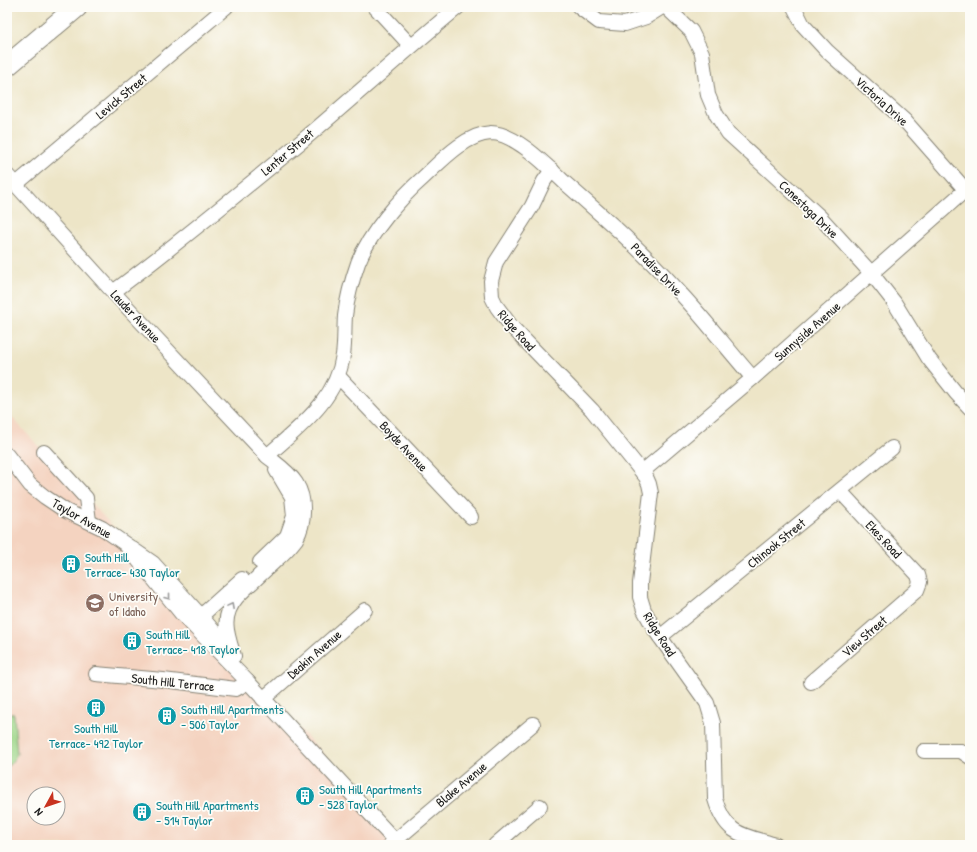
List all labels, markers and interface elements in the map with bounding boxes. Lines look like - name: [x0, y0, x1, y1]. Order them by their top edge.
- street label: Levick Street: [92, 69, 151, 123]
- street label: Victoria Drive: [852, 72, 912, 130]
- street label: Lenter Street: [257, 124, 318, 179]
- street label: Conestoga Drive: [775, 176, 843, 242]
- street label: Paradise Drive: [627, 239, 687, 299]
- street label: Lauder Avenue: [107, 286, 165, 346]
- street label: Sunnyside Avenue: [770, 297, 844, 365]
- street label: Ridge Road: [494, 306, 540, 354]
- street label: Boyde Avenue: [376, 417, 432, 475]
- street label: Taylor Avenue: [49, 494, 115, 542]
- street label: Chinook Street: [743, 513, 809, 572]
- street label: Ekes Road: [862, 516, 906, 562]
- place label: South Hill Terrace- 430 Taylor: [85, 548, 180, 581]
- building icon: South Hill Terrace- 430 Taylor: [60, 553, 82, 575]
- place label: University of Idaho: [109, 587, 159, 620]
- school or university icon: University of Idaho: [84, 592, 106, 614]
- one-way arrow: [163, 592, 170, 599]
- one-way arrow: [227, 603, 234, 610]
- street label: Ridge Road: [639, 608, 681, 660]
- street label: View Street: [837, 611, 891, 661]
- place label: South Hill Terrace- 418 Taylor: [146, 625, 239, 658]
- street label: Deakin Avenue: [283, 625, 345, 683]
- building icon: South Hill Terrace- 418 Taylor: [121, 630, 143, 652]
- street label: South Hill Terrace: [131, 669, 215, 695]
- building icon: South Hill Terrace- 492 Taylor: [85, 697, 107, 719]
- place label: South Hill Apartments - 506 Taylor: [181, 700, 284, 733]
- building icon: South Hill Apartments - 506 Taylor: [156, 705, 178, 727]
- place label: South Hill Terrace- 492 Taylor: [49, 719, 143, 752]
- street label: Blake Avenue: [432, 757, 490, 811]
- place label: South Hill Apartments - 528 Taylor: [319, 780, 422, 813]
- building icon: South Hill Apartments - 528 Taylor: [294, 785, 316, 807]
- north arrow: [26, 786, 66, 826]
- place label: South Hill Apartments - 514 Taylor: [156, 796, 259, 829]
- building icon: South Hill Apartments - 514 Taylor: [131, 801, 153, 823]
- text: N: [31, 806, 46, 819]

